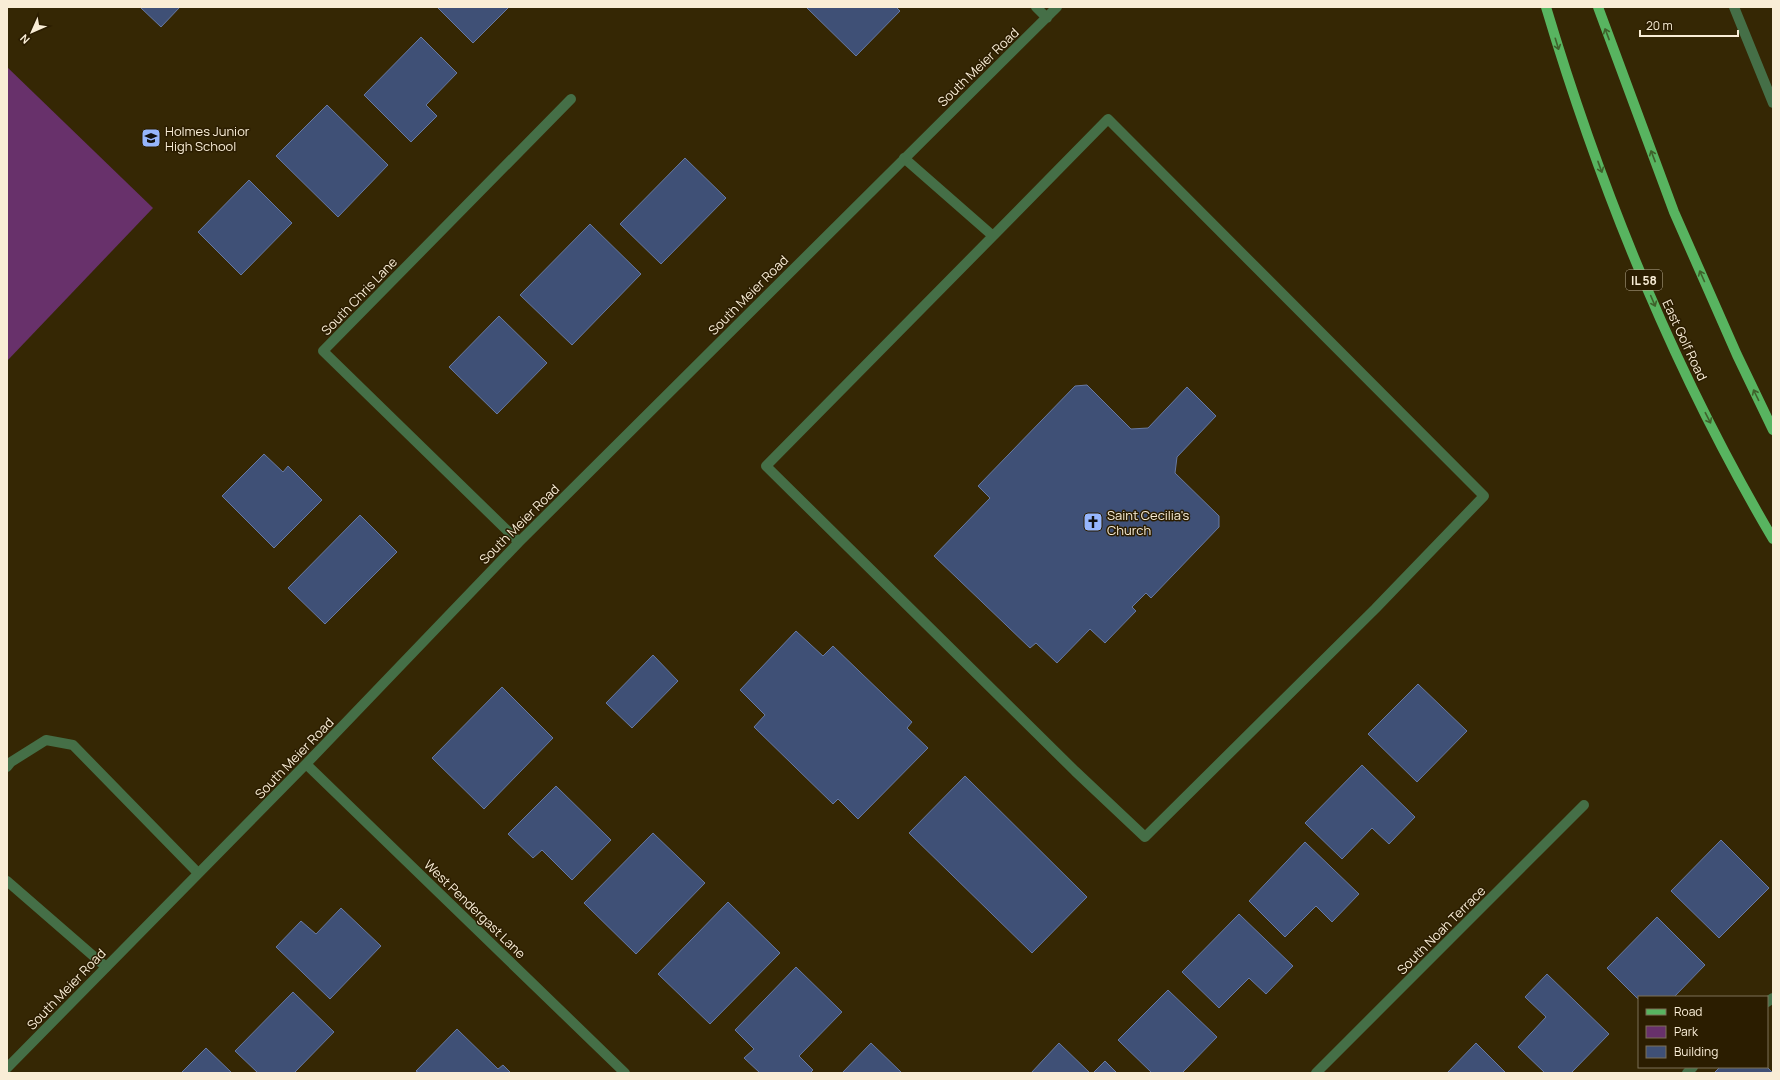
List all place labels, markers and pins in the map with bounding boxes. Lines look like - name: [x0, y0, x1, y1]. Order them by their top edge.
- place label: Holmes Junior High School: [165, 122, 250, 155]
- school or university icon: Holmes Junior High School: [140, 127, 162, 149]
- place label: Saint Cecilia's Church: [1107, 506, 1190, 539]
- church icon: Saint Cecilia's Church: [1082, 511, 1104, 533]

